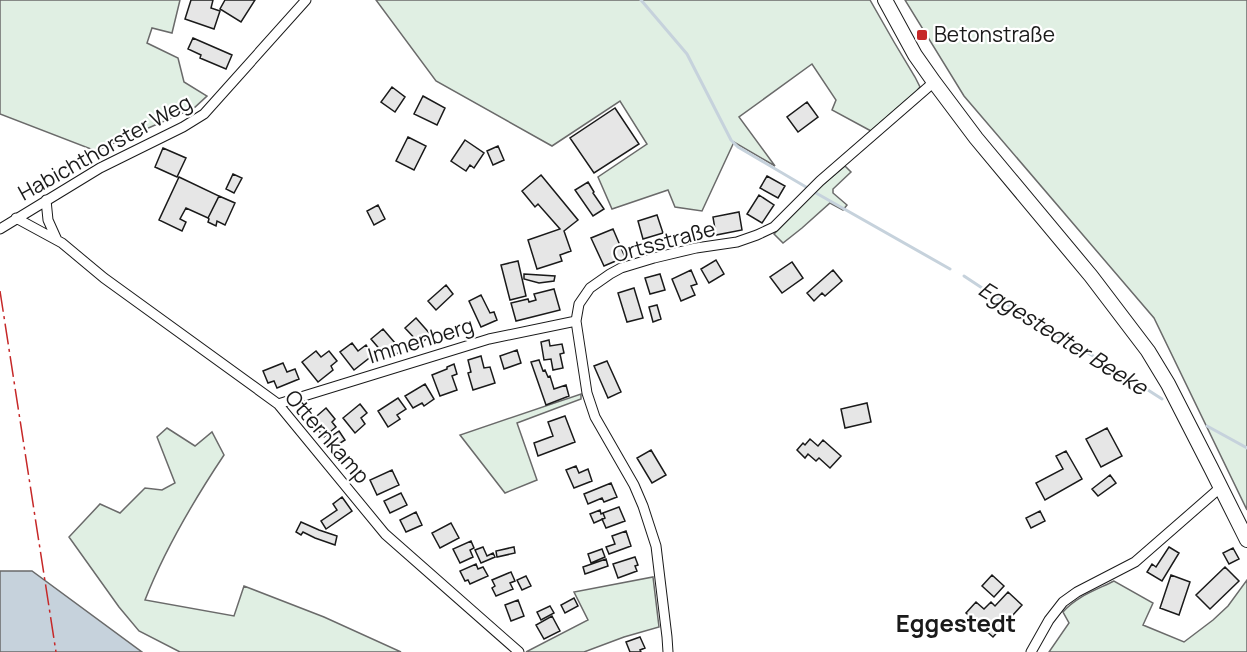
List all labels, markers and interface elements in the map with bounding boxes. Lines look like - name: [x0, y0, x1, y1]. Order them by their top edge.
- place label: Betonstraße: [934, 20, 1055, 48]
- marker: Betonstraße: [915, 28, 929, 42]
- street label: Habichthorster Weg: [13, 88, 196, 206]
- street label: Ortsstraße: [609, 214, 718, 268]
- water label: Eggestedter Beeke: [973, 274, 1154, 403]
- street label: Immenberg: [364, 311, 477, 369]
- street label: Otternkamp: [279, 384, 376, 489]
- district label: Eggestedt: [896, 606, 1016, 639]

